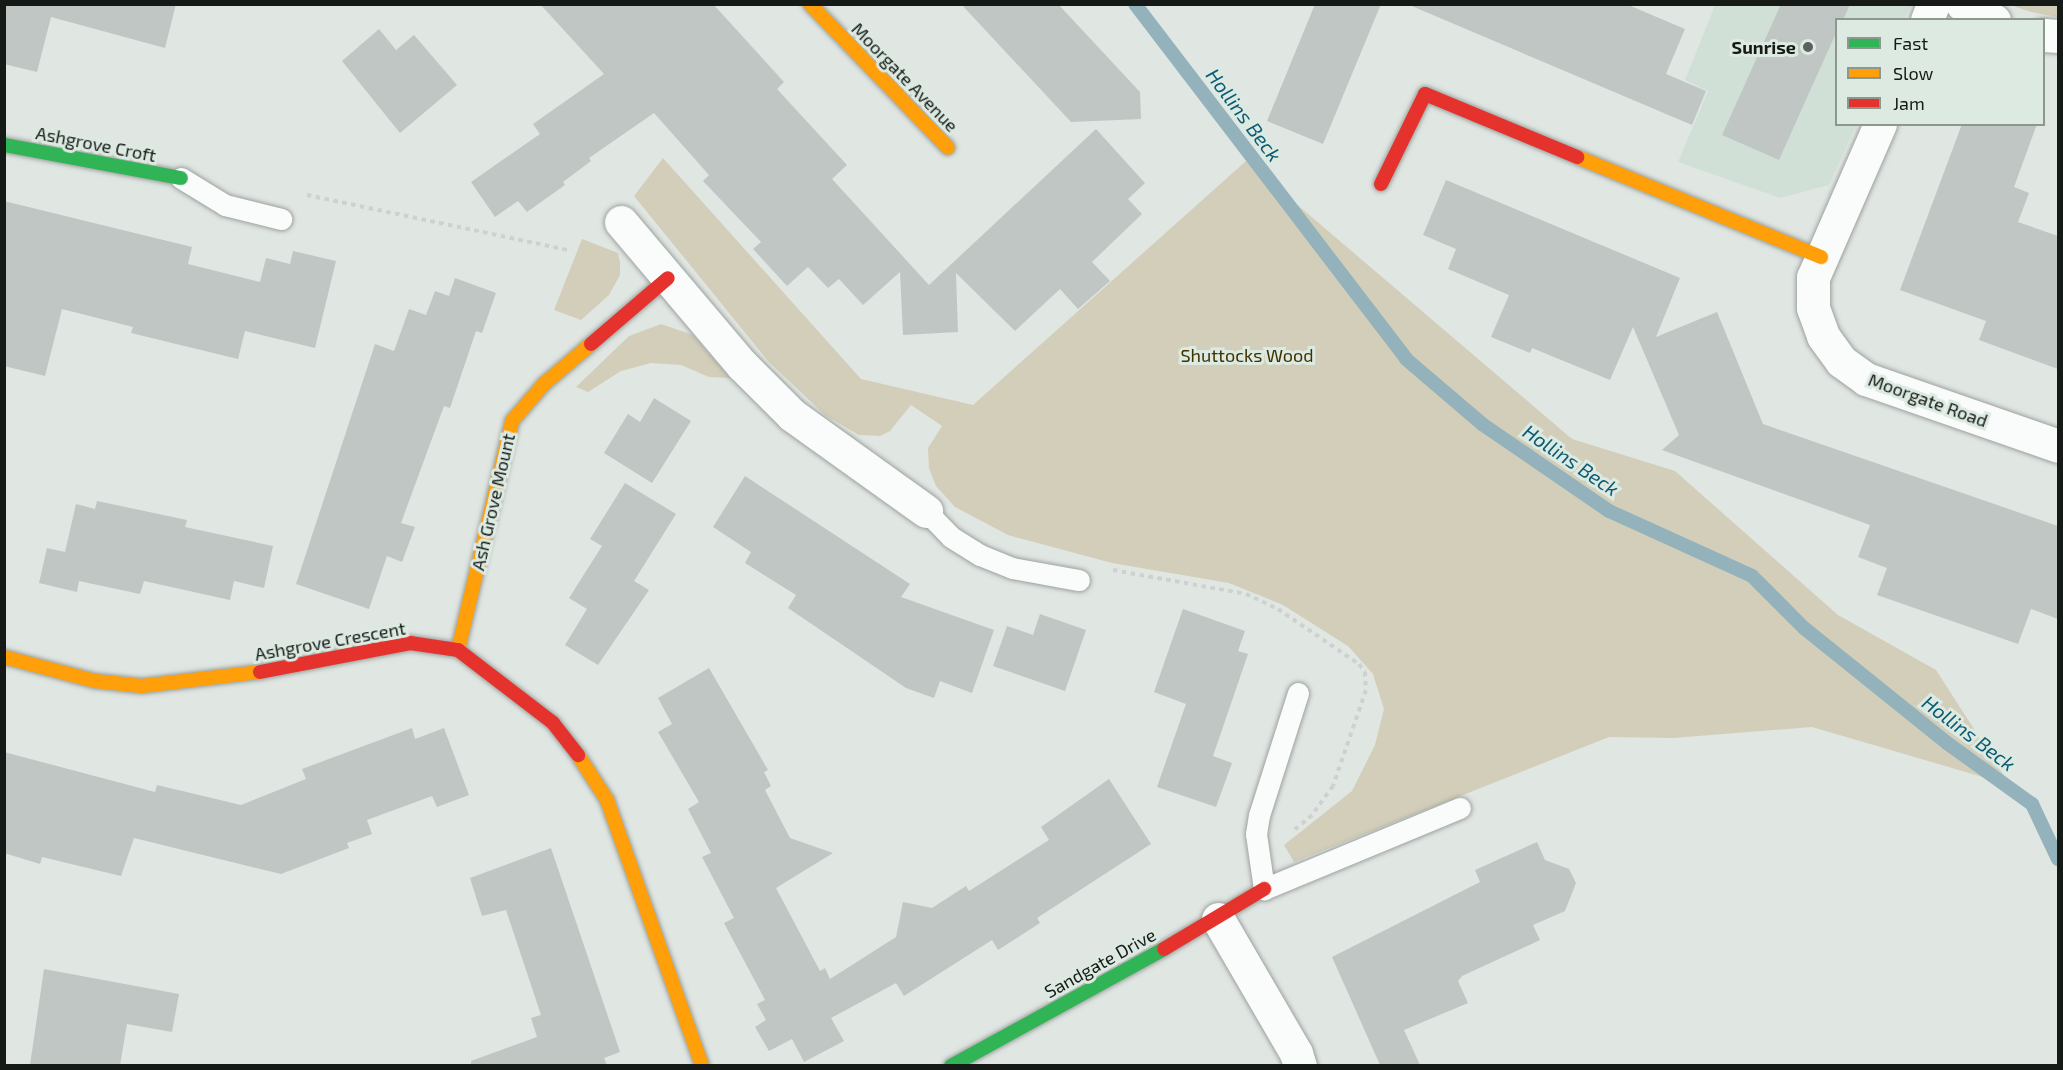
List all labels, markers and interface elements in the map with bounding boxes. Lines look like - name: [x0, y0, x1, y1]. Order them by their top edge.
- street label: Moorgate Avenue: [847, 18, 963, 136]
- legend: [1835, 18, 2045, 126]
- text: Fast: [1893, 32, 1928, 54]
- place label: Sunrise: [1732, 36, 1796, 58]
- marker: Sunrise: [1801, 40, 1815, 54]
- text: Slow: [1893, 62, 1933, 84]
- water label: Hollins Beck: [1201, 64, 1287, 166]
- text: Jam: [1893, 92, 1925, 114]
- street label: Ashgrove Croft: [34, 122, 158, 166]
- park label: Shuttocks Wood: [1180, 344, 1314, 366]
- street label: Moorgate Road: [1865, 368, 1991, 432]
- water label: Hollins Beck: [1518, 419, 1624, 501]
- street label: Ash Grove Mount: [467, 431, 519, 573]
- street label: Ashgrove Crescent: [253, 617, 407, 665]
- water label: Hollins Beck: [1918, 690, 2020, 776]
- street label: Sandgate Drive: [1041, 924, 1159, 1002]

